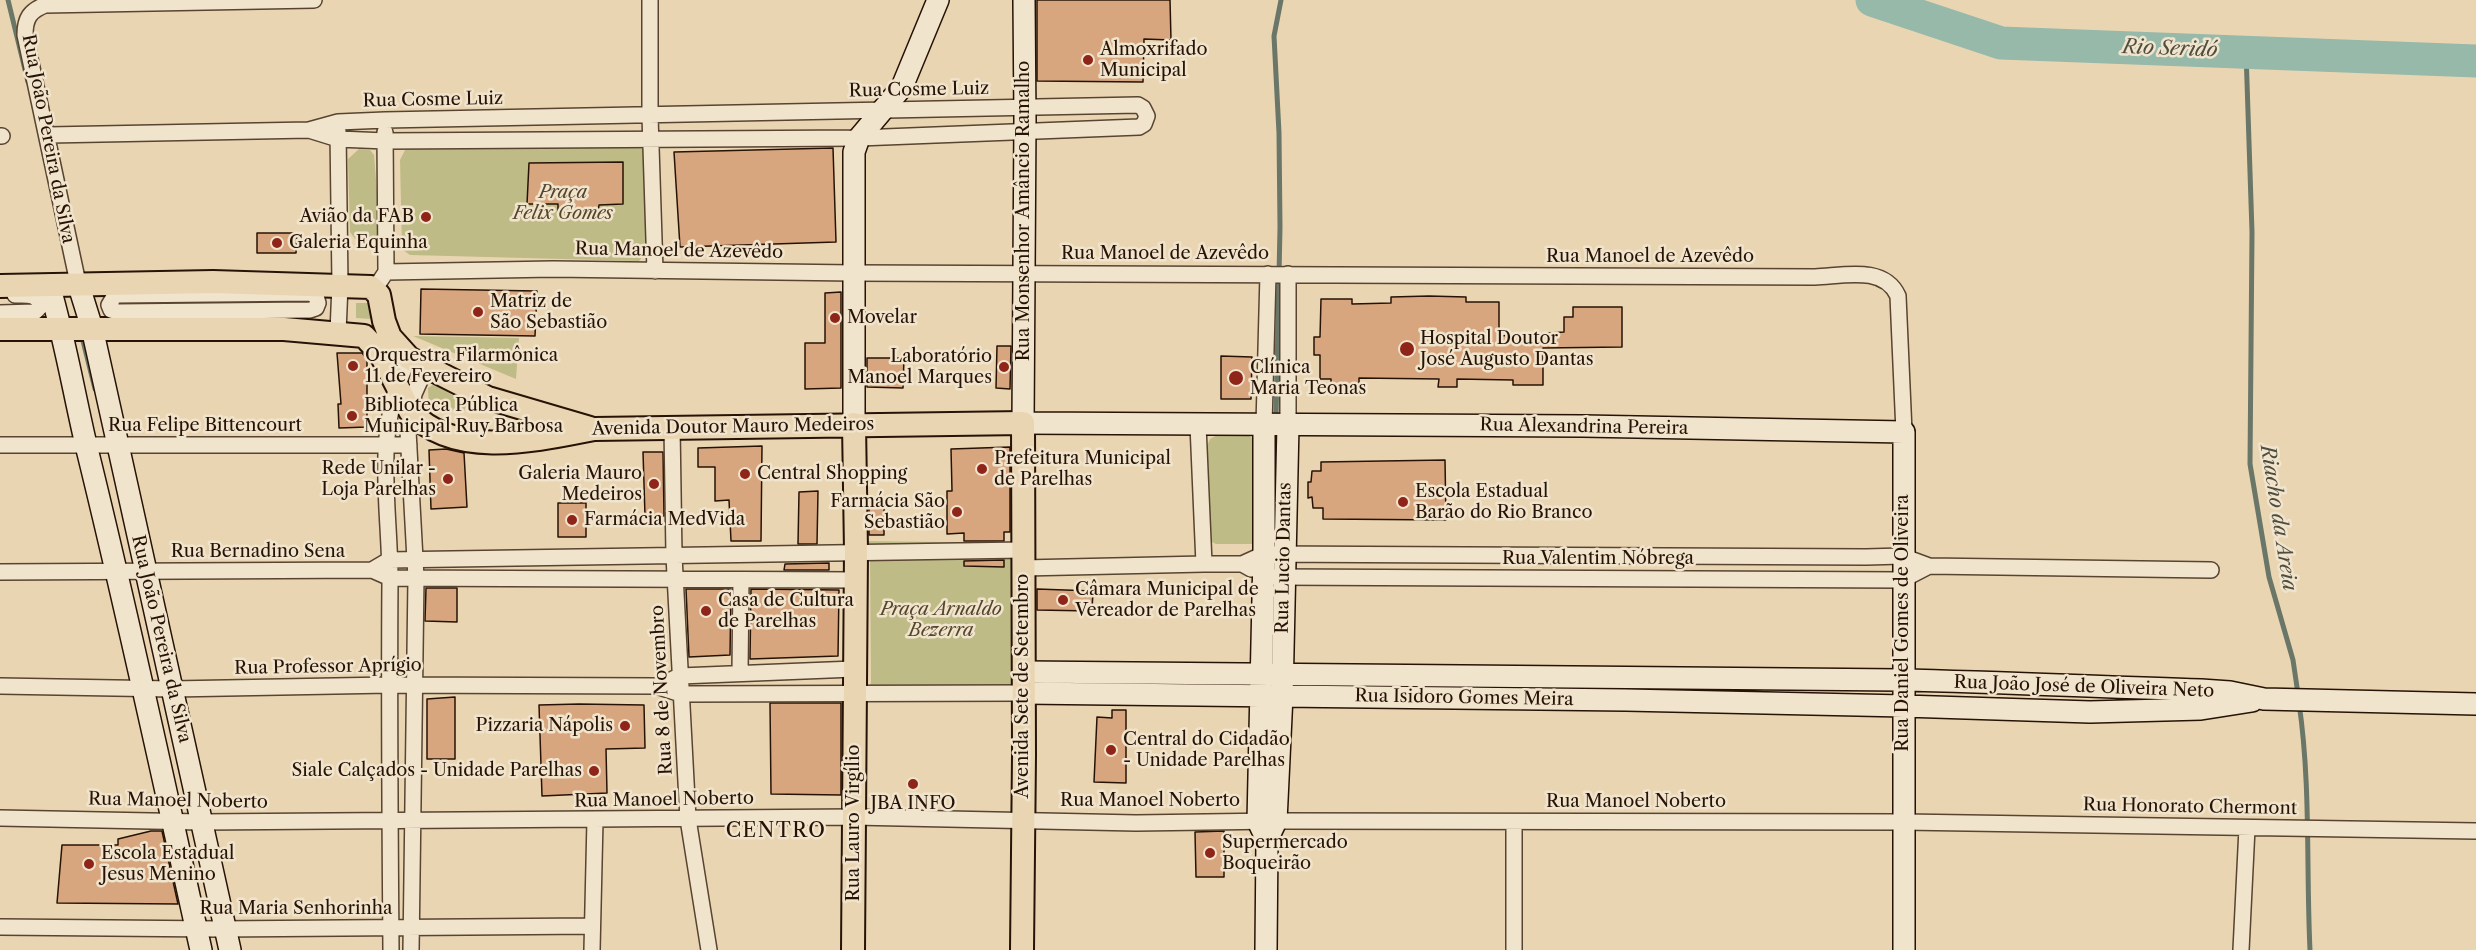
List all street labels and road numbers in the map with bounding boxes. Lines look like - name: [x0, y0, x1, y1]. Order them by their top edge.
- street label: Rua João Pereira da Silva: [17, 33, 79, 245]
- street label: Rua Monsenhor Amâncio Ramalho: [1013, 61, 1035, 361]
- street label: Rua Cosme Luiz: [849, 78, 989, 102]
- street label: Rua Cosme Luiz: [363, 88, 503, 112]
- street label: Rua Manoel de Azevêdo: [575, 238, 783, 264]
- street label: Rua Manoel de Azevêdo: [1061, 243, 1269, 265]
- street label: Rua Manoel de Azevêdo: [1546, 246, 1754, 268]
- street label: Avenida Doutor Mauro Medeiros: [592, 414, 874, 440]
- street label: Rua Alexandrina Pereira: [1479, 414, 1689, 440]
- street label: Rua Felipe Bittencourt: [108, 415, 302, 437]
- street label: Rua Lucio Dantas: [1272, 482, 1296, 634]
- street label: Rua Daniel Gomes de Oliveira: [1892, 494, 1914, 752]
- street label: Rua João Pereira da Silva: [127, 533, 195, 745]
- street label: Rua Bernadino Sena: [171, 541, 345, 563]
- street label: Rua Valentim Nóbrega: [1502, 548, 1694, 570]
- street label: Avenida Sete de Setembro: [1012, 574, 1034, 798]
- street label: Rua 8 de Novembro: [647, 605, 677, 775]
- street label: Rua Professor Aprígio: [234, 655, 422, 679]
- street label: Rua João José de Oliveira Neto: [1953, 672, 2215, 702]
- street label: Rua Isidoro Gomes Meira: [1354, 685, 1574, 711]
- street label: Rua Lauro Virgílio: [843, 745, 865, 901]
- street label: Rua Manoel Noberto: [574, 788, 754, 812]
- street label: Rua Manoel Noberto: [88, 789, 268, 813]
- street label: Rua Manoel Noberto: [1060, 790, 1240, 812]
- street label: Rua Manoel Noberto: [1546, 791, 1726, 813]
- street label: Rua Honorato Chermont: [2083, 794, 2297, 820]
- street label: Rua Maria Senhorinha: [200, 898, 392, 920]

